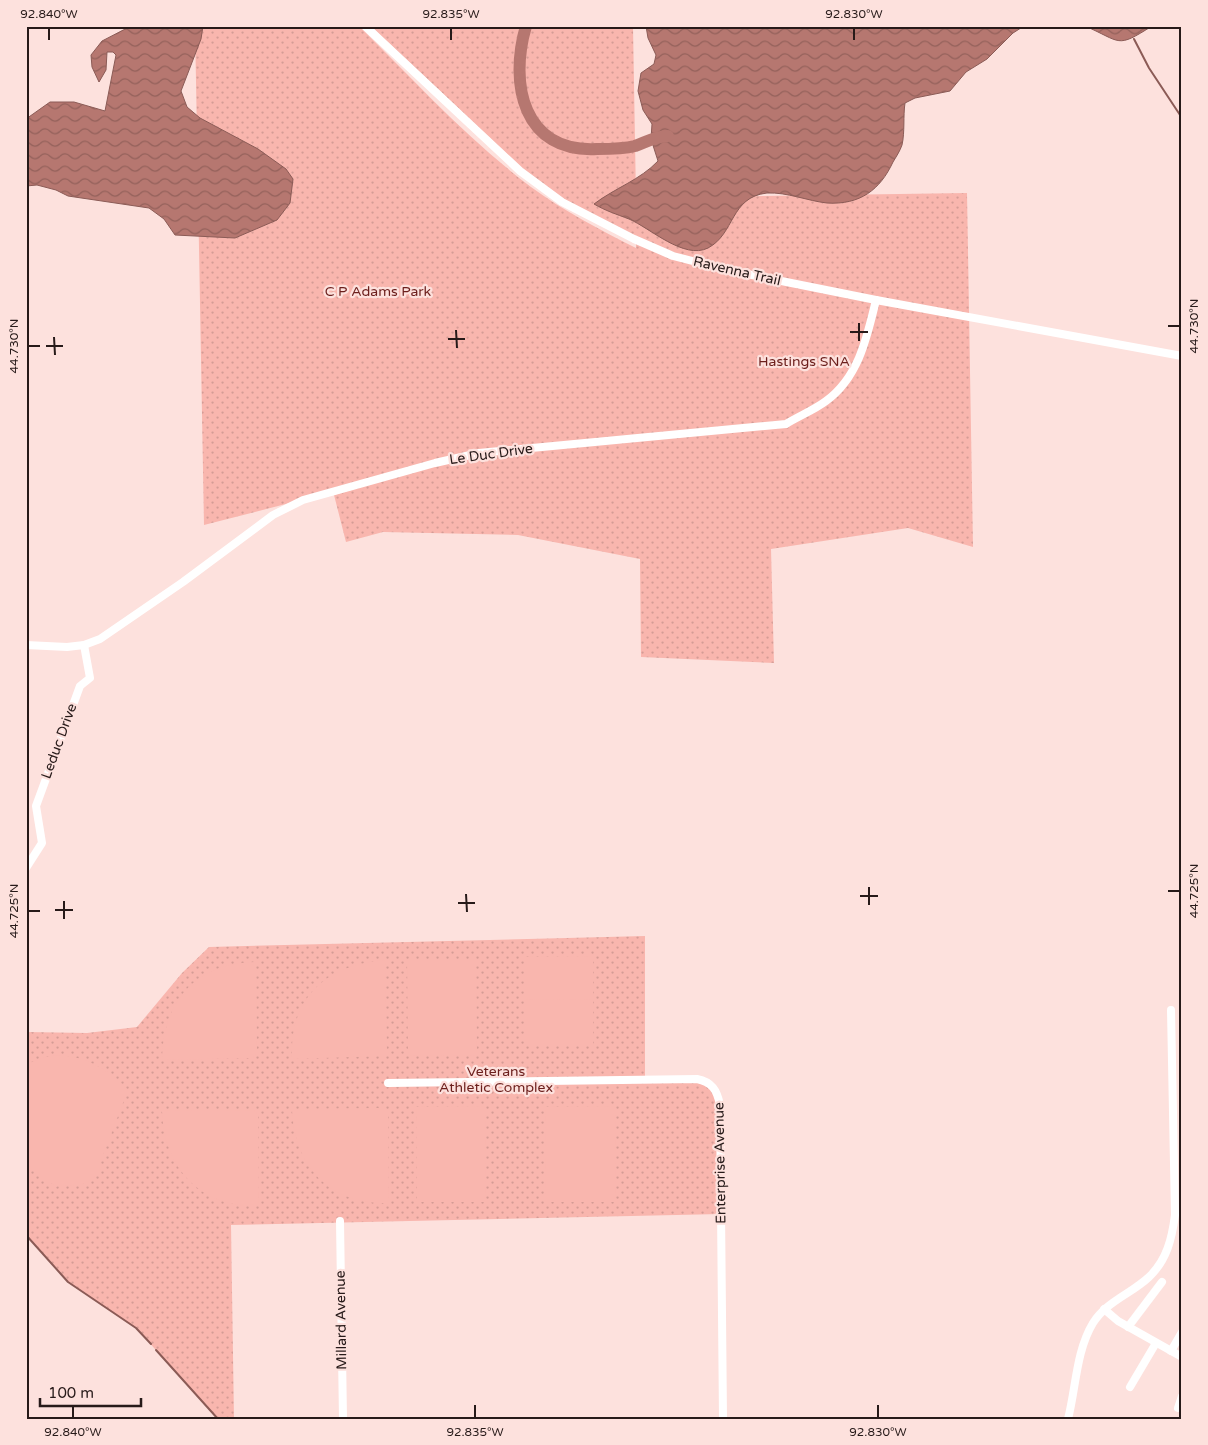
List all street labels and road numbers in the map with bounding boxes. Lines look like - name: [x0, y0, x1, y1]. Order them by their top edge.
- street label: Ravenna Trail: [692, 253, 782, 289]
- street label: Le Duc Drive: [448, 440, 534, 468]
- street label: Leduc Drive: [38, 701, 81, 781]
- street label: Enterprise Avenue: [710, 1102, 730, 1224]
- street label: Millard Avenue: [332, 1270, 350, 1370]

